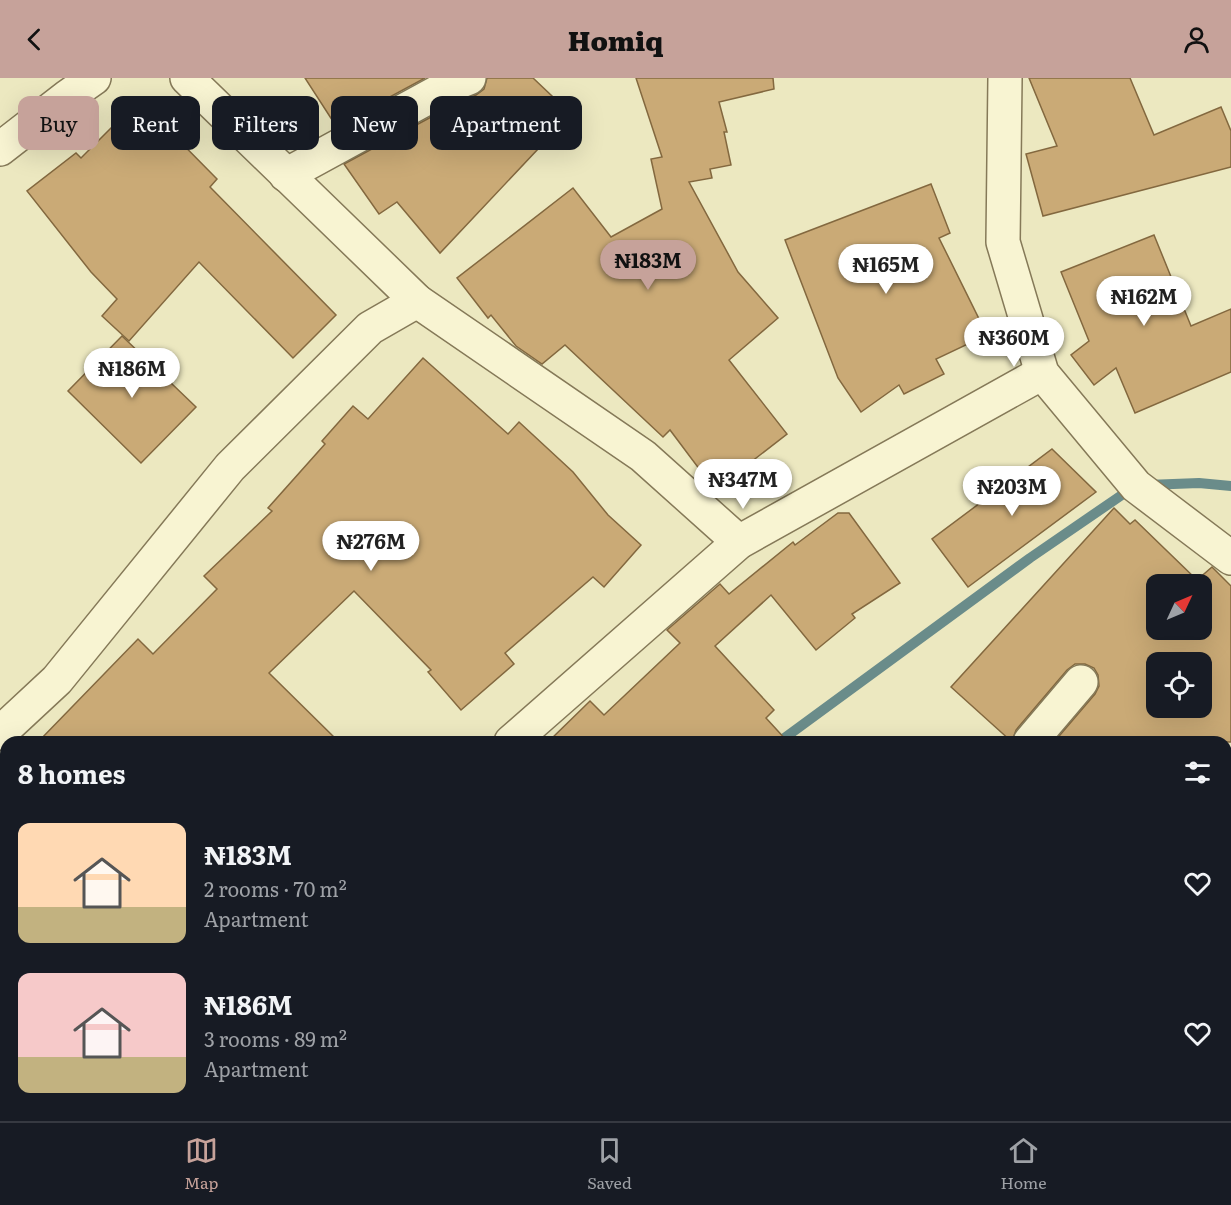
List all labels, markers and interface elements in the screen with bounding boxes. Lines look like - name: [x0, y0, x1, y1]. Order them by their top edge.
- text: Homiq: [568, 19, 663, 59]
- icon: back: [18, 23, 51, 56]
- icon: person: [1180, 23, 1213, 56]
- chip: Buy: [18, 96, 99, 150]
- chip: Rent: [111, 96, 200, 150]
- chip: Filters: [212, 96, 319, 150]
- chip: New: [331, 96, 418, 150]
- chip: Apartment: [430, 96, 582, 150]
- pin: ₦183M: [606, 240, 690, 291]
- text: ₦183M: [614, 244, 682, 274]
- pin: ₦165M: [844, 244, 928, 295]
- text: ₦165M: [852, 248, 920, 278]
- pin: ₦162M: [1102, 276, 1186, 327]
- text: ₦162M: [1110, 280, 1178, 310]
- pin: ₦360M: [972, 317, 1056, 368]
- text: ₦360M: [978, 321, 1050, 351]
- pin: ₦186M: [90, 348, 174, 399]
- text: ₦186M: [98, 352, 166, 382]
- pin: ₦347M: [701, 459, 785, 510]
- text: ₦347M: [708, 463, 778, 493]
- pin: ₦203M: [970, 466, 1054, 517]
- text: ₦203M: [977, 470, 1047, 500]
- pin: ₦276M: [329, 521, 413, 572]
- text: ₦276M: [336, 525, 406, 555]
- north arrow: [1146, 574, 1212, 640]
- map controls: [1146, 574, 1212, 718]
- button: locate: [1146, 652, 1212, 718]
- text: 8 homes: [18, 753, 126, 792]
- icon: filters: [1181, 756, 1214, 789]
- text: ₦183M: [204, 834, 292, 873]
- icon: home: [66, 847, 138, 919]
- icon: heart: [1181, 867, 1214, 900]
- text: 2 rooms · 70 m²: [204, 873, 347, 903]
- text: Apartment: [204, 903, 309, 933]
- text: ₦186M: [204, 984, 293, 1023]
- icon: home: [66, 997, 138, 1069]
- icon: heart: [1181, 1017, 1214, 1050]
- text: 3 rooms · 89 m²: [204, 1023, 347, 1053]
- text: Apartment: [204, 1053, 309, 1083]
- tab: Map: [184, 1134, 218, 1194]
- tab: Saved: [587, 1134, 632, 1194]
- tab: Home: [1000, 1134, 1047, 1194]

